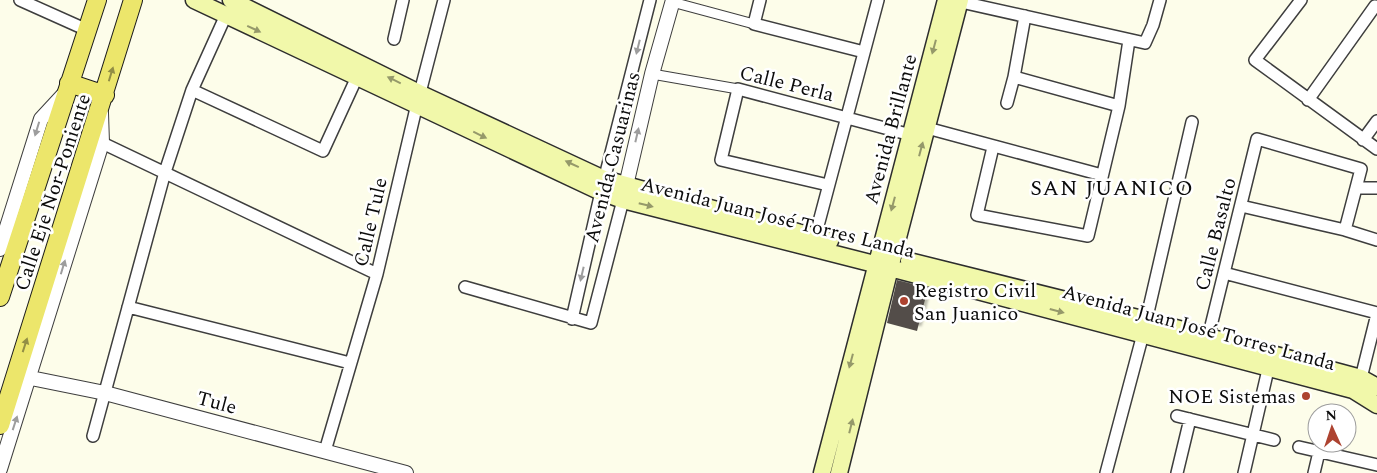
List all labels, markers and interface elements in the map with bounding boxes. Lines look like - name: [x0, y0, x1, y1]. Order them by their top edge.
- one-way arrow: [247, 25, 261, 33]
- one-way arrow: [634, 40, 642, 55]
- one-way arrow: [930, 40, 938, 55]
- street label: Avenida Brillante: [856, 51, 925, 208]
- street label: Calle Perla: [736, 58, 837, 110]
- one-way arrow: [108, 66, 116, 81]
- street label: Avenida Casuarinas: [577, 69, 649, 246]
- one-way arrow: [386, 76, 401, 84]
- street label: Calle Eje Nor-Poniente: [7, 90, 99, 295]
- one-way arrow: [33, 122, 41, 137]
- one-way arrow: [633, 128, 641, 143]
- one-way arrow: [473, 131, 488, 139]
- one-way arrow: [917, 142, 925, 157]
- one-way arrow: [565, 160, 579, 168]
- street label: Avenida Juan José Torres Landa: [638, 169, 918, 267]
- district label: SAN JUANICO: [1030, 172, 1194, 205]
- street label: Calle Basalto: [1187, 174, 1245, 294]
- street label: Calle Tule: [346, 175, 396, 270]
- one-way arrow: [888, 197, 896, 212]
- one-way arrow: [638, 202, 653, 210]
- one-way arrow: [60, 260, 68, 275]
- one-way arrow: [578, 267, 586, 282]
- place label: Registro Civil San Juanico: [914, 276, 1036, 329]
- street label: Avenida Juan José Torres Landa: [1059, 277, 1339, 379]
- marker: Registro Civil San Juanico: [898, 295, 910, 307]
- one-way arrow: [1050, 307, 1065, 315]
- one-way arrow: [22, 338, 30, 353]
- one-way arrow: [847, 354, 855, 369]
- place label: NOE Sistemas: [1168, 382, 1296, 412]
- street label: Tule: [194, 383, 240, 423]
- marker: NOE Sistemas: [1300, 390, 1312, 402]
- north arrow: [1307, 403, 1357, 453]
- text: N: [1325, 405, 1338, 426]
- one-way arrow: [12, 415, 19, 430]
- one-way arrow: [847, 418, 855, 433]

